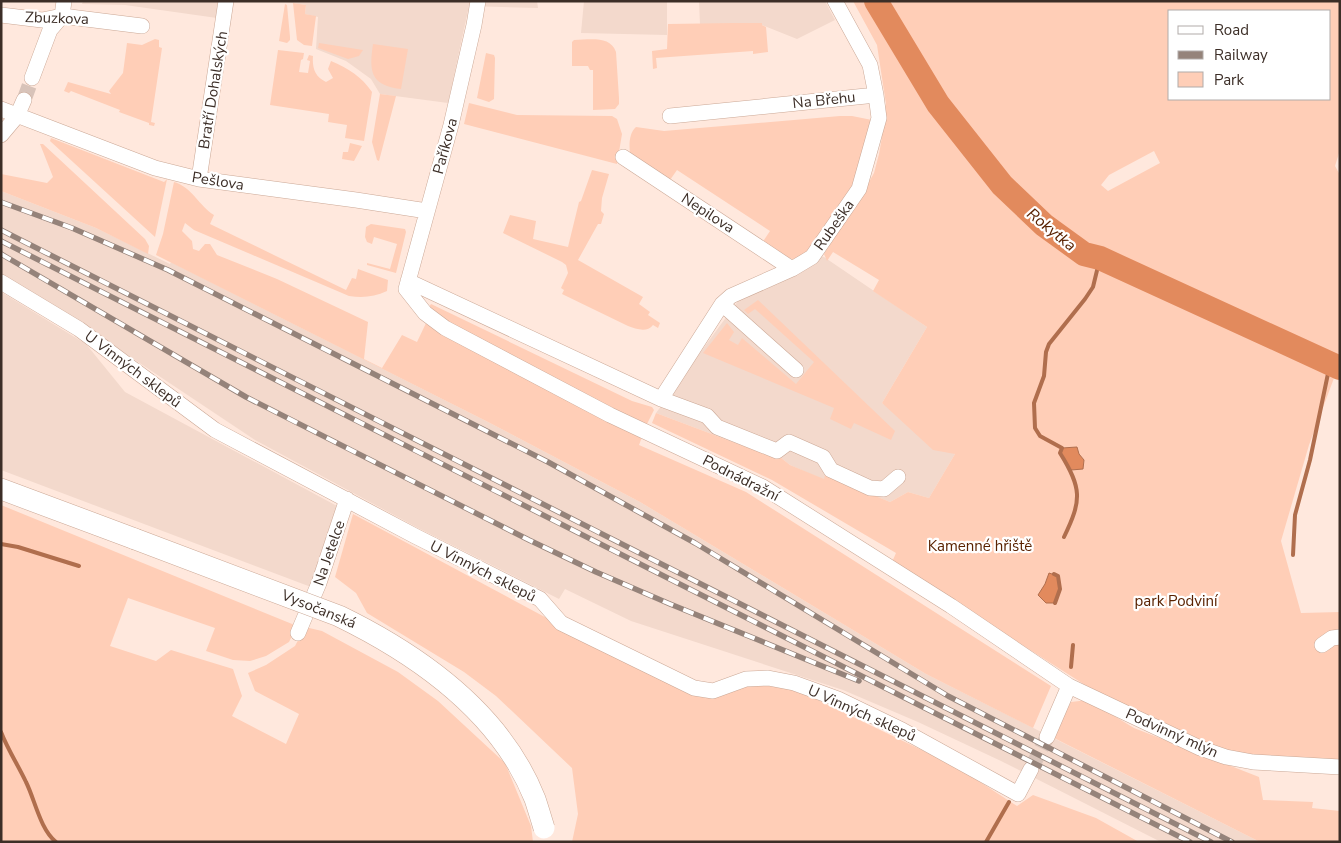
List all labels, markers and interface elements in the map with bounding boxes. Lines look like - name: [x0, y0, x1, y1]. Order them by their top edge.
- street label: Zbuzkova: [25, 7, 89, 29]
- legend: [1168, 10, 1331, 100]
- text: Road: [1214, 20, 1249, 40]
- street label: Bratří Dohalských: [194, 30, 232, 150]
- text: Railway: [1214, 45, 1268, 65]
- text: Park: [1214, 70, 1244, 90]
- street label: Na Břehu: [792, 87, 856, 113]
- street label: Paříkova: [428, 116, 462, 176]
- street label: Pešlova: [191, 167, 245, 195]
- street label: Nepilova: [678, 188, 738, 238]
- street label: Rubeška: [809, 196, 859, 254]
- water label: Rokytka: [1022, 203, 1081, 256]
- street label: U Vinných sklepů: [80, 326, 186, 412]
- street label: Podnádražní: [699, 450, 784, 507]
- street label: Na Jetelce: [308, 518, 350, 588]
- street label: U Vinných sklepů: [426, 536, 540, 606]
- park label: Kamenné hřiště: [928, 536, 1032, 556]
- street label: Vysočanská: [278, 585, 359, 633]
- park label: park Podviní: [1135, 591, 1219, 611]
- street label: U Vinných sklepů: [805, 680, 919, 746]
- street label: Podvinný mlýn: [1123, 704, 1221, 762]

